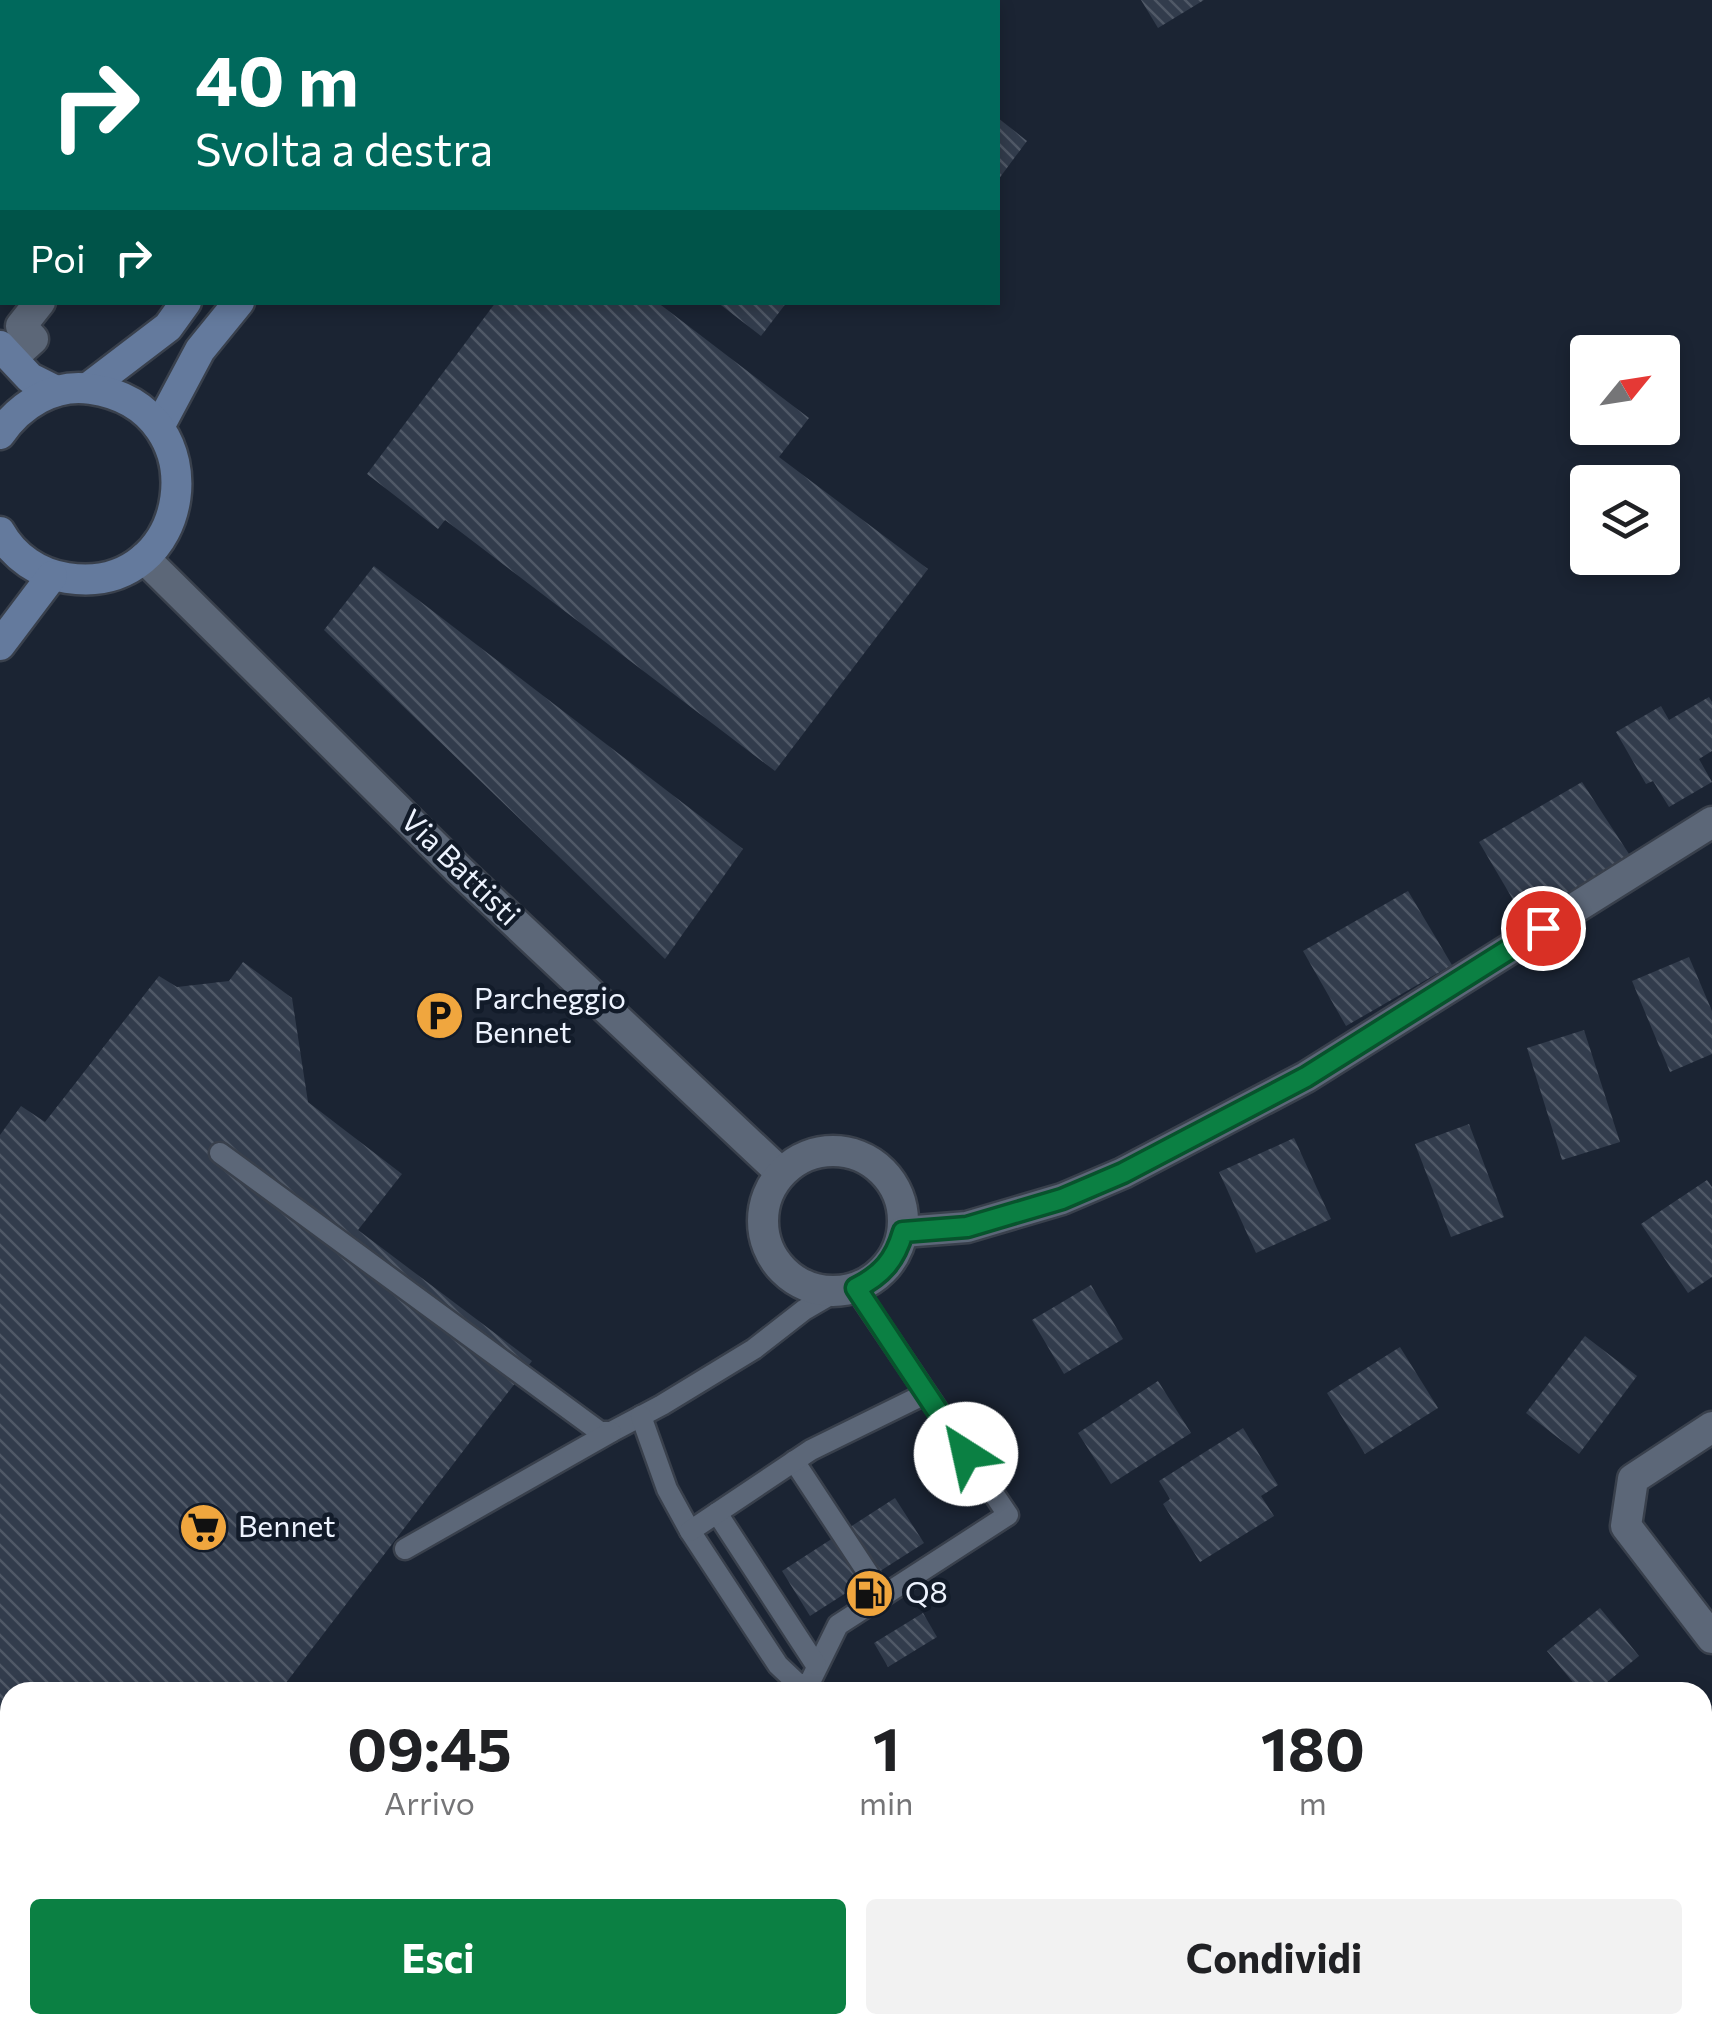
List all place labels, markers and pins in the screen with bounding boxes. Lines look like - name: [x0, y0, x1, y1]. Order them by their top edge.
- pin: [1501, 886, 1586, 971]
- place label: Parcheggio Bennet: [474, 978, 626, 1049]
- parking icon: Parcheggio Bennet: [413, 990, 465, 1042]
- supermarket icon: Bennet: [177, 1501, 229, 1553]
- place label: Bennet: [238, 1506, 335, 1543]
- fuel station icon: Q8: [844, 1567, 896, 1619]
- place label: Q8: [905, 1572, 948, 1609]

